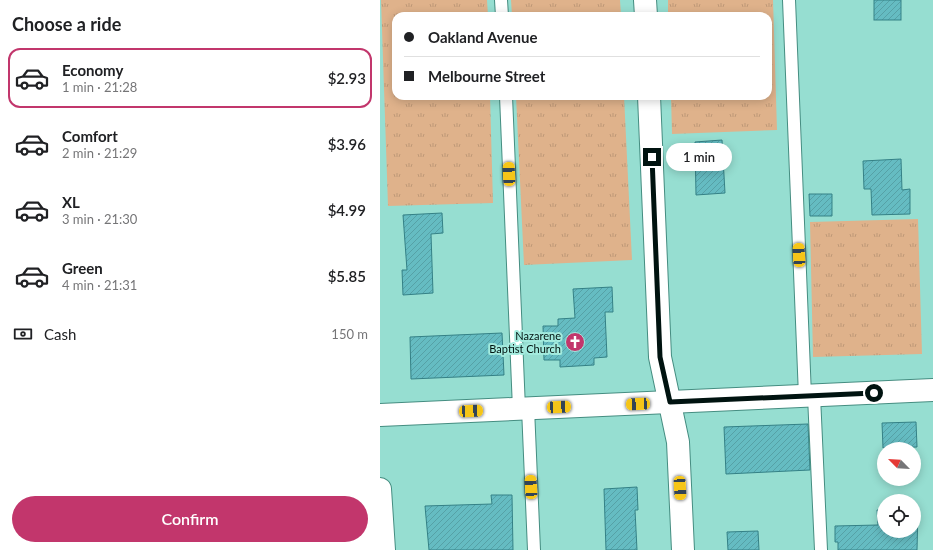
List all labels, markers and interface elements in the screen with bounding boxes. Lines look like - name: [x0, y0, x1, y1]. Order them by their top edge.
- text: Choose a ride: [12, 13, 121, 35]
- text: Oakland Avenue: [428, 28, 537, 46]
- icon: car: [14, 60, 50, 96]
- text: Economy: [62, 61, 123, 79]
- text: Melbourne Street: [428, 67, 545, 85]
- text: $2.93: [328, 69, 366, 87]
- text: 1 min · 21:28: [62, 79, 137, 95]
- icon: car: [14, 126, 50, 162]
- text: Comfort: [62, 127, 118, 145]
- text: $3.96: [328, 135, 366, 153]
- callout: 1 min: [666, 143, 732, 171]
- text: 2 min · 21:29: [62, 145, 137, 161]
- route end: [643, 148, 661, 166]
- text: 1 min: [683, 149, 715, 165]
- car: [503, 162, 515, 186]
- icon: car: [14, 192, 50, 228]
- text: XL: [62, 193, 80, 211]
- text: $4.99: [328, 201, 366, 219]
- text: 3 min · 21:30: [62, 211, 137, 227]
- car: [792, 243, 806, 267]
- icon: car: [14, 258, 50, 294]
- text: Green: [62, 259, 103, 277]
- text: $5.85: [328, 267, 366, 285]
- text: 4 min · 21:31: [62, 277, 137, 293]
- icon: cash: [12, 323, 34, 345]
- text: Cash: [44, 325, 76, 343]
- text: 150 m: [331, 326, 368, 342]
- place label: Nazarene Baptist Church: [489, 329, 561, 355]
- church icon: Nazarene Baptist Church: [564, 331, 586, 353]
- route start: [865, 384, 883, 402]
- car: [626, 397, 650, 411]
- car: [547, 400, 571, 414]
- car: [459, 404, 483, 418]
- north arrow: [877, 442, 921, 486]
- map controls: [877, 442, 921, 538]
- car: [524, 475, 538, 499]
- car: [673, 476, 687, 500]
- button: locate: [877, 494, 921, 538]
- button: Confirm: [12, 496, 368, 542]

